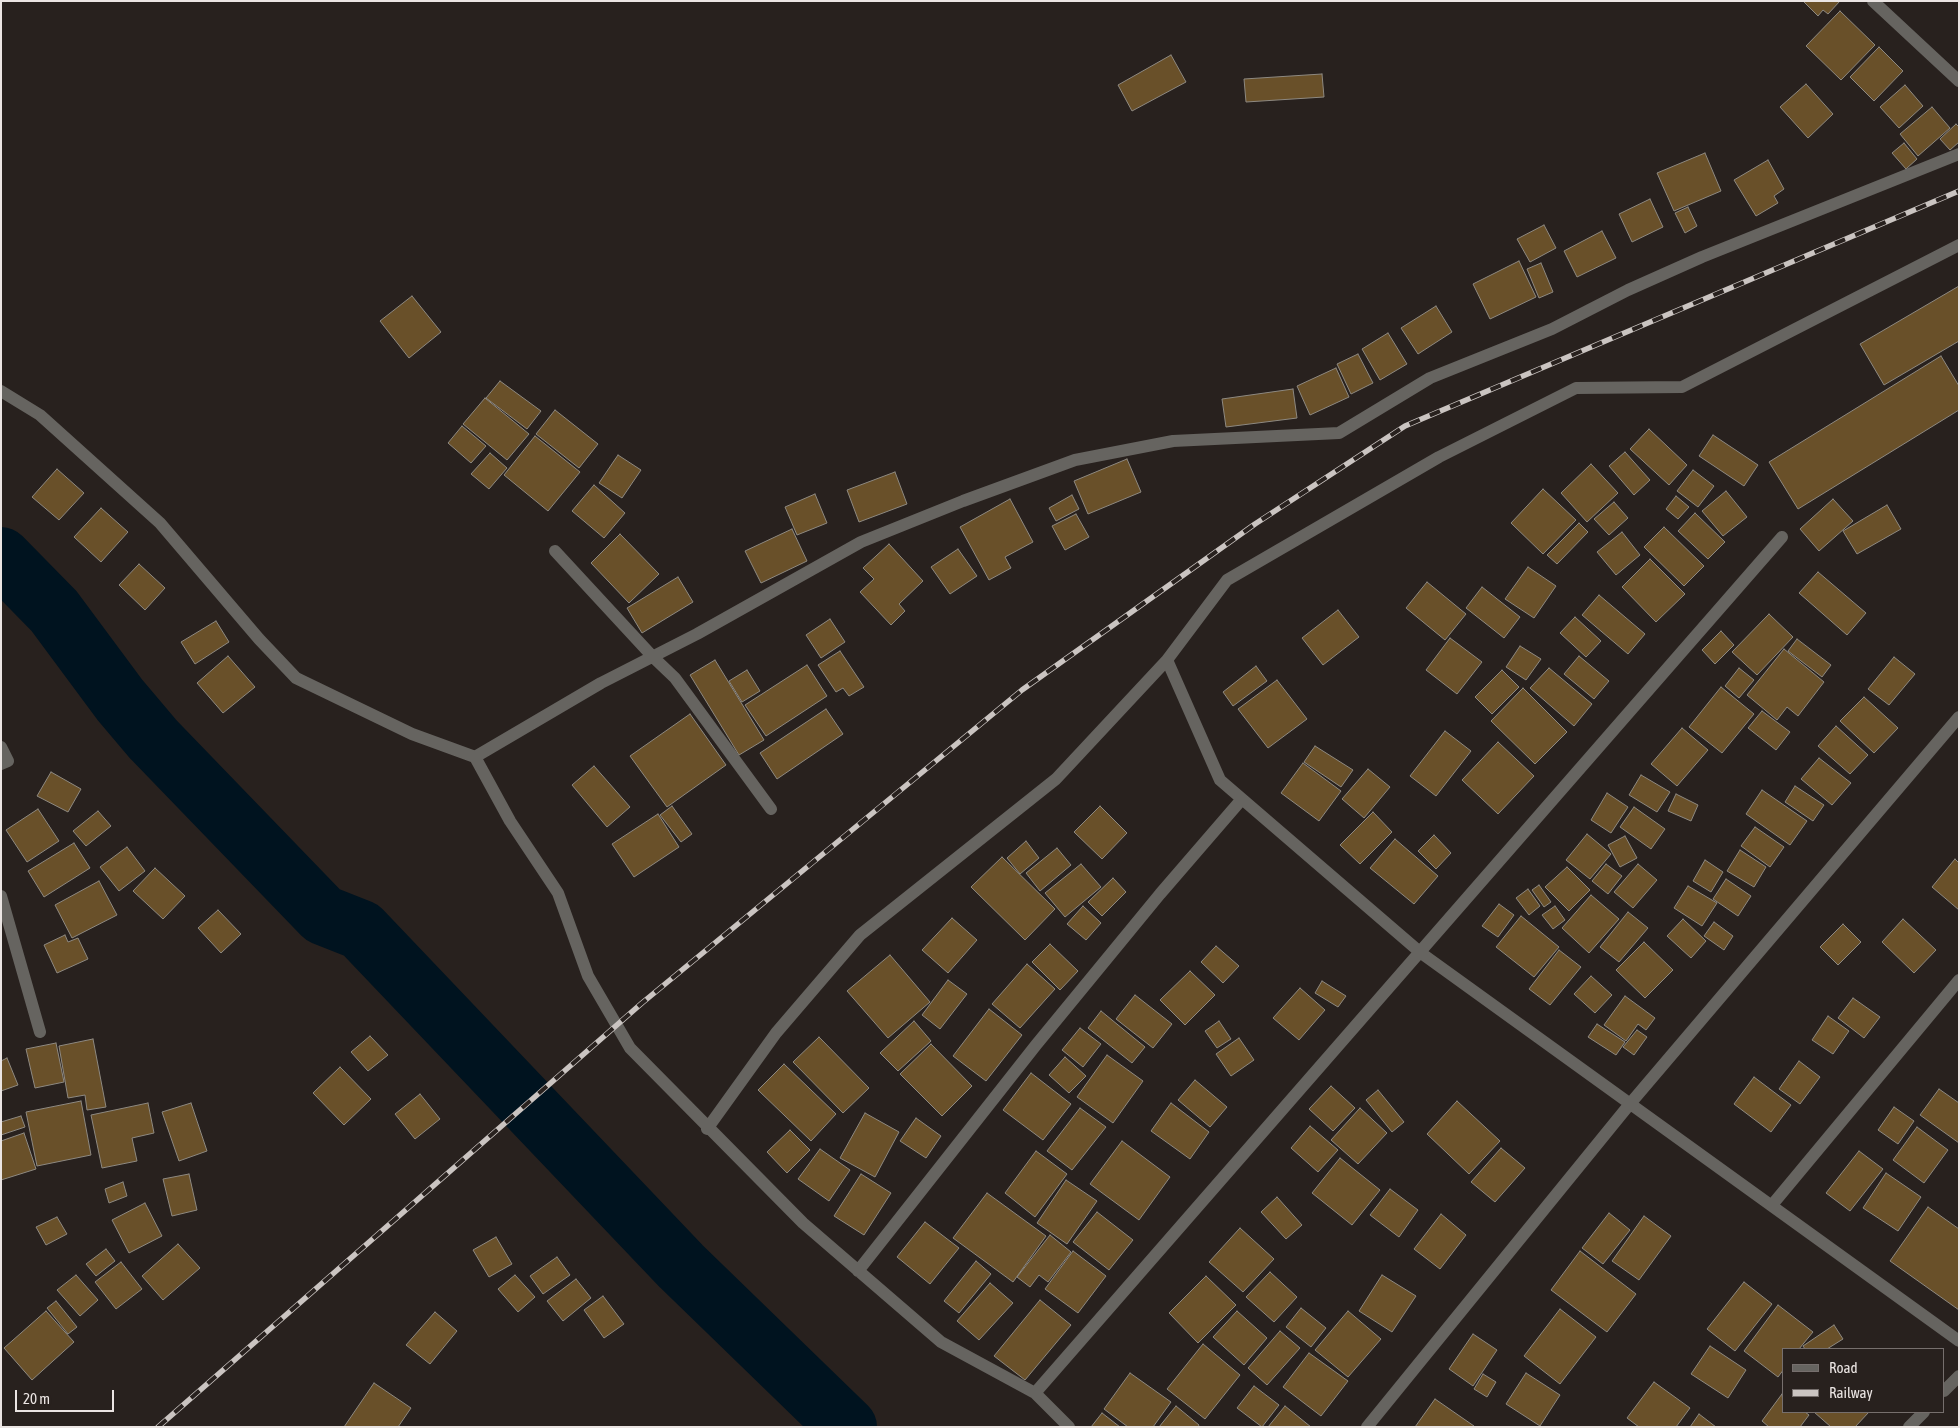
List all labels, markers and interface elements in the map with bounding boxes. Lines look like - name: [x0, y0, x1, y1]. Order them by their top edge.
- legend: [1782, 1348, 1945, 1413]
- text: Road: [1829, 1359, 1858, 1376]
- scale bar: [18, 1380, 116, 1412]
- text: Railway: [1829, 1384, 1873, 1401]
- text: 20 m: [23, 1390, 50, 1407]

